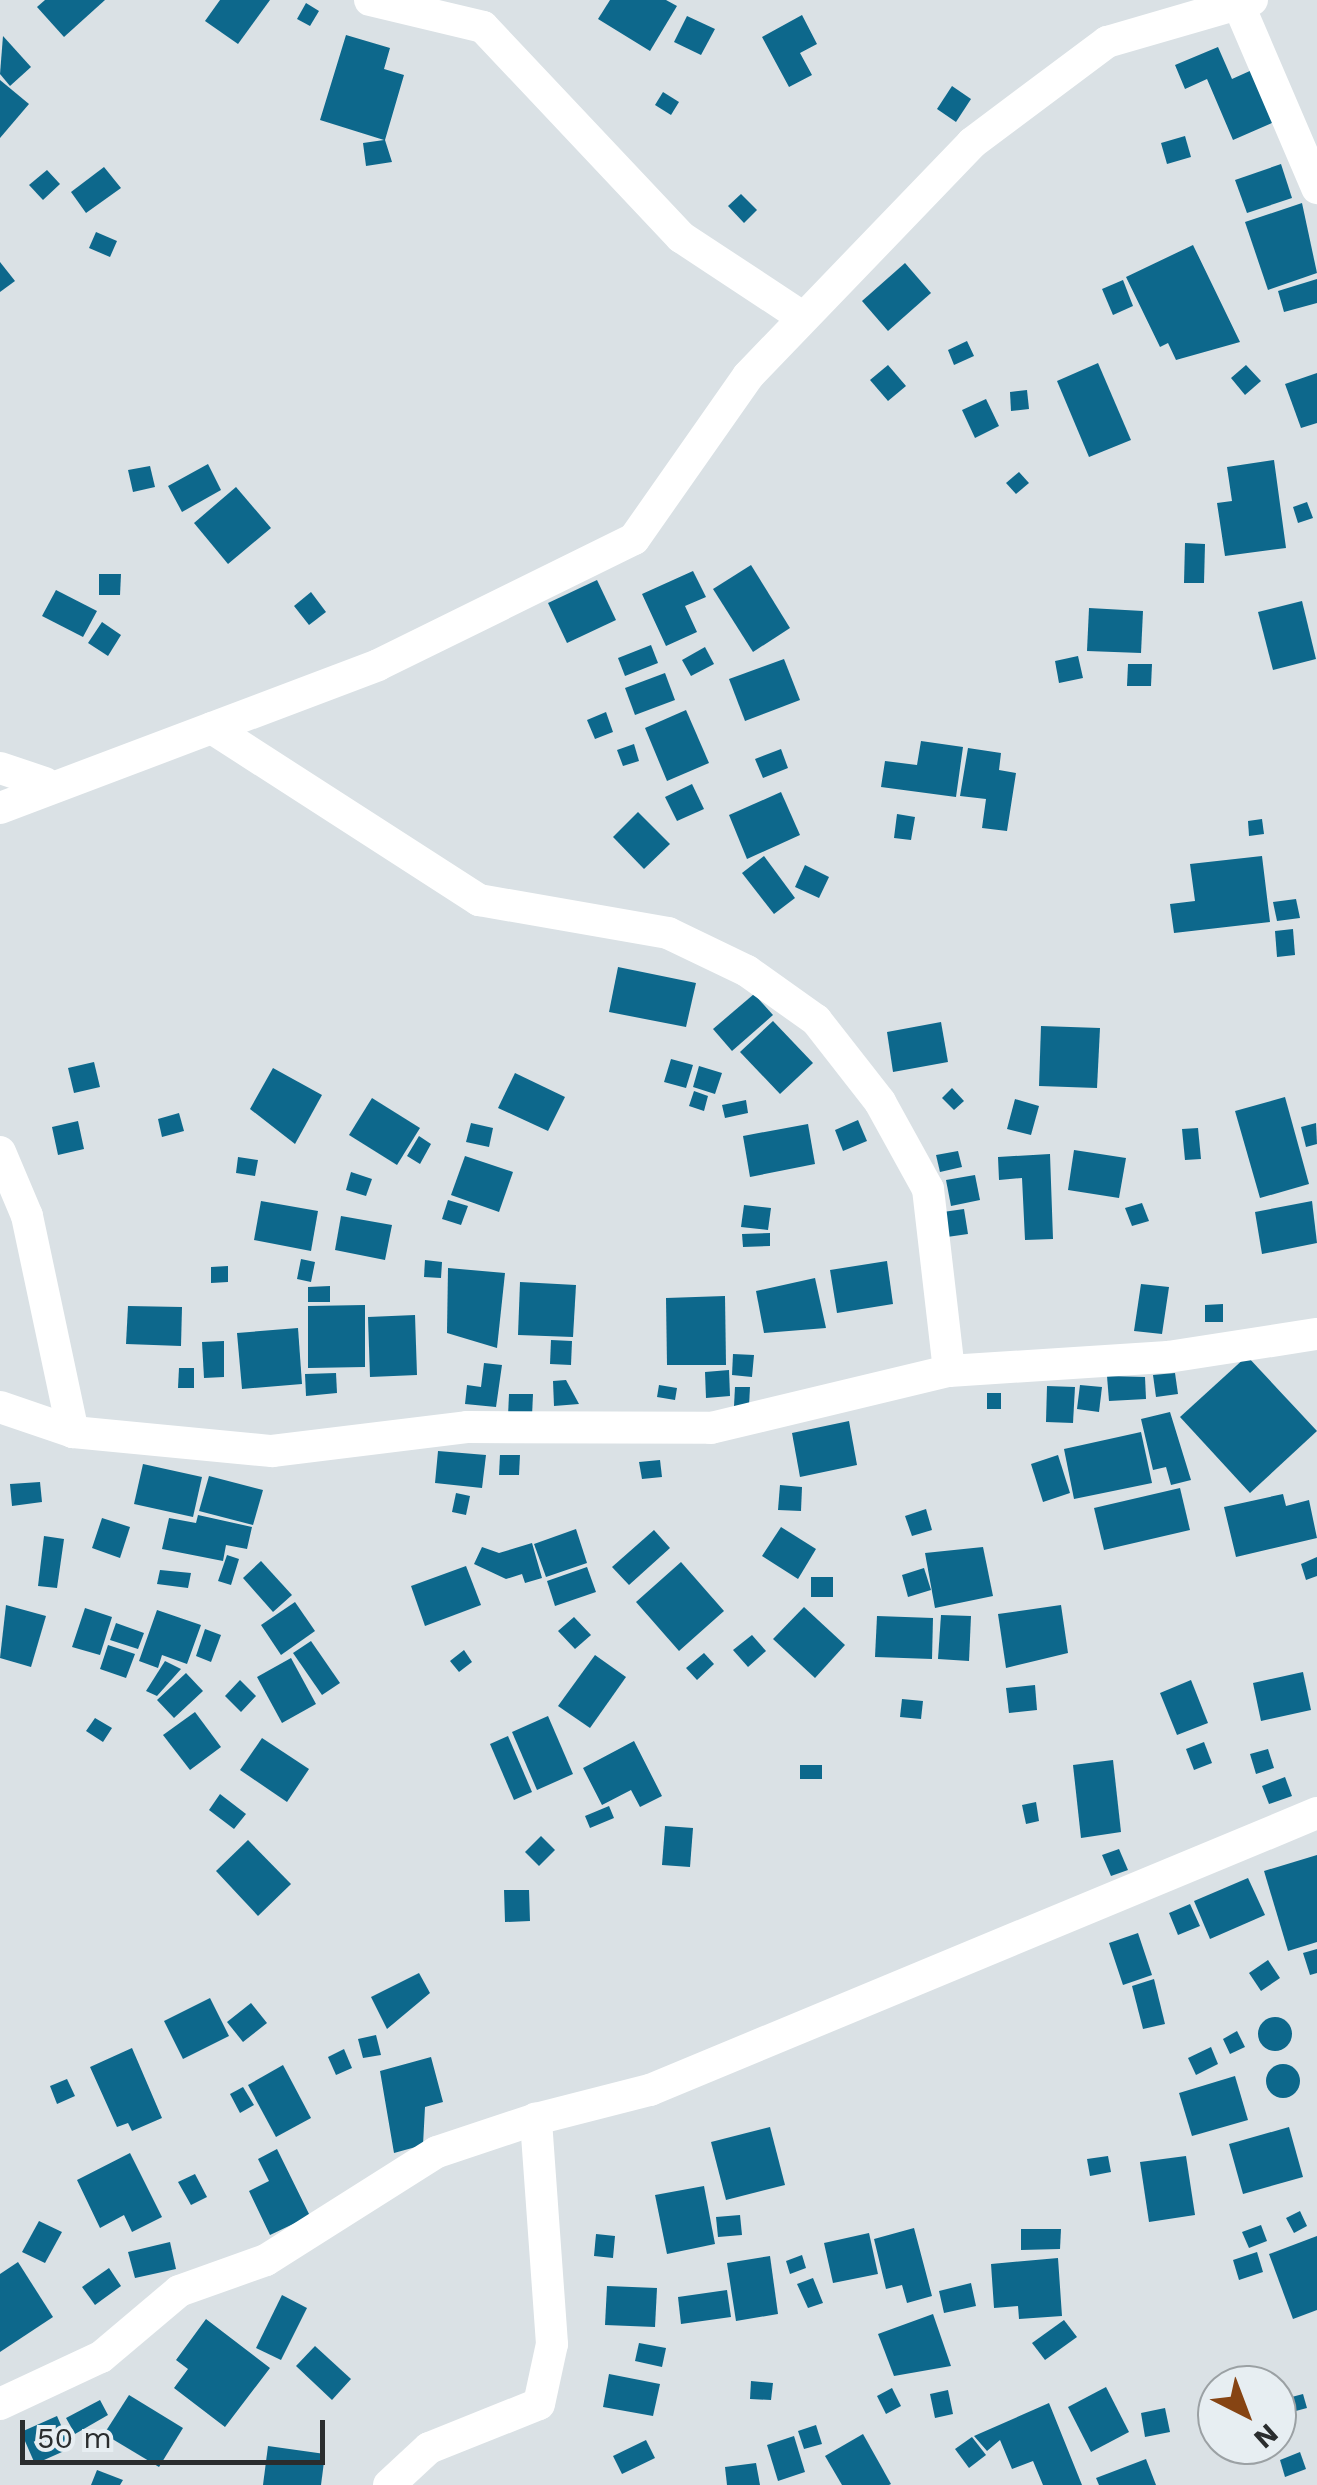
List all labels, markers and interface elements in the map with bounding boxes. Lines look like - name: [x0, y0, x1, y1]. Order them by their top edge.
- north arrow: [1197, 2365, 1297, 2465]
- scale bar: [25, 2400, 330, 2462]
- text: N: [1247, 2417, 1285, 2455]
- text: 50 m: [37, 2420, 112, 2455]

